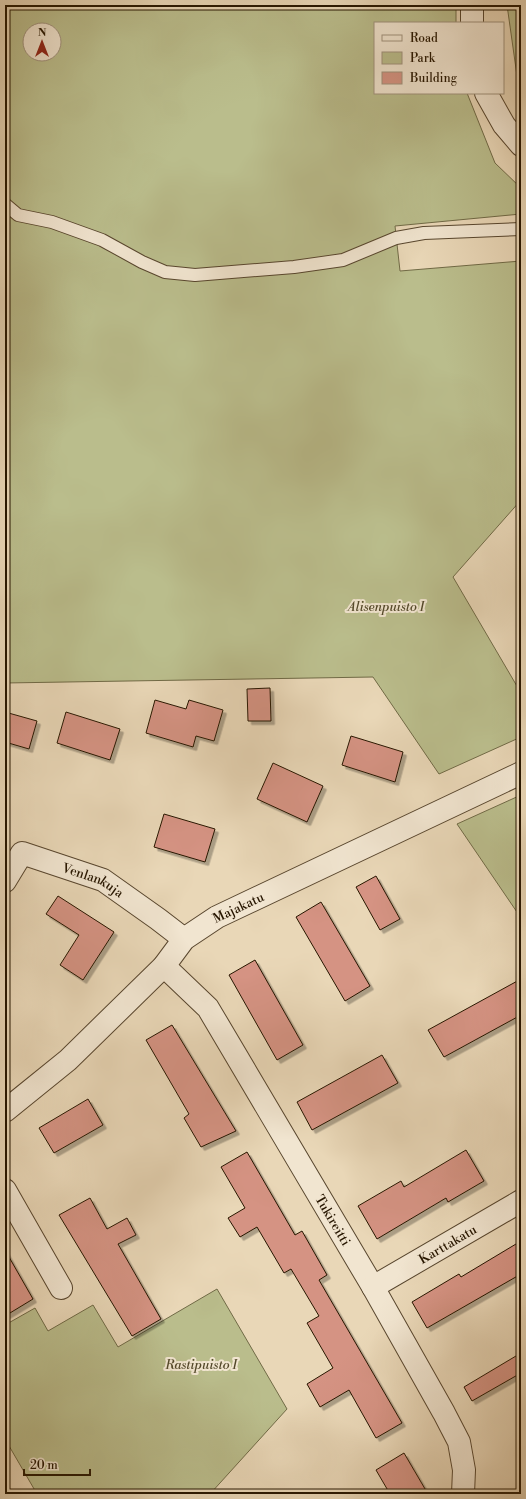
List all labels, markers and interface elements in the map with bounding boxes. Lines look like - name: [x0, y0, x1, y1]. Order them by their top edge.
- north arrow: [22, 22, 62, 62]
- legend: [374, 22, 504, 94]
- text: N: [38, 26, 47, 40]
- text: Road: [410, 31, 438, 46]
- text: Park: [410, 51, 436, 66]
- text: Building: [409, 71, 458, 86]
- park label: Alisenpuisto I: [346, 599, 425, 615]
- street label: Venlankuja: [59, 860, 127, 901]
- street label: Majakatu: [210, 889, 267, 927]
- street label: Tukireitti: [311, 1192, 354, 1249]
- street label: Karttakatu: [416, 1221, 480, 1268]
- park label: Rastipuisto I: [164, 1357, 238, 1373]
- scale bar: [24, 1451, 90, 1477]
- text: 20 m: [30, 1458, 58, 1473]

